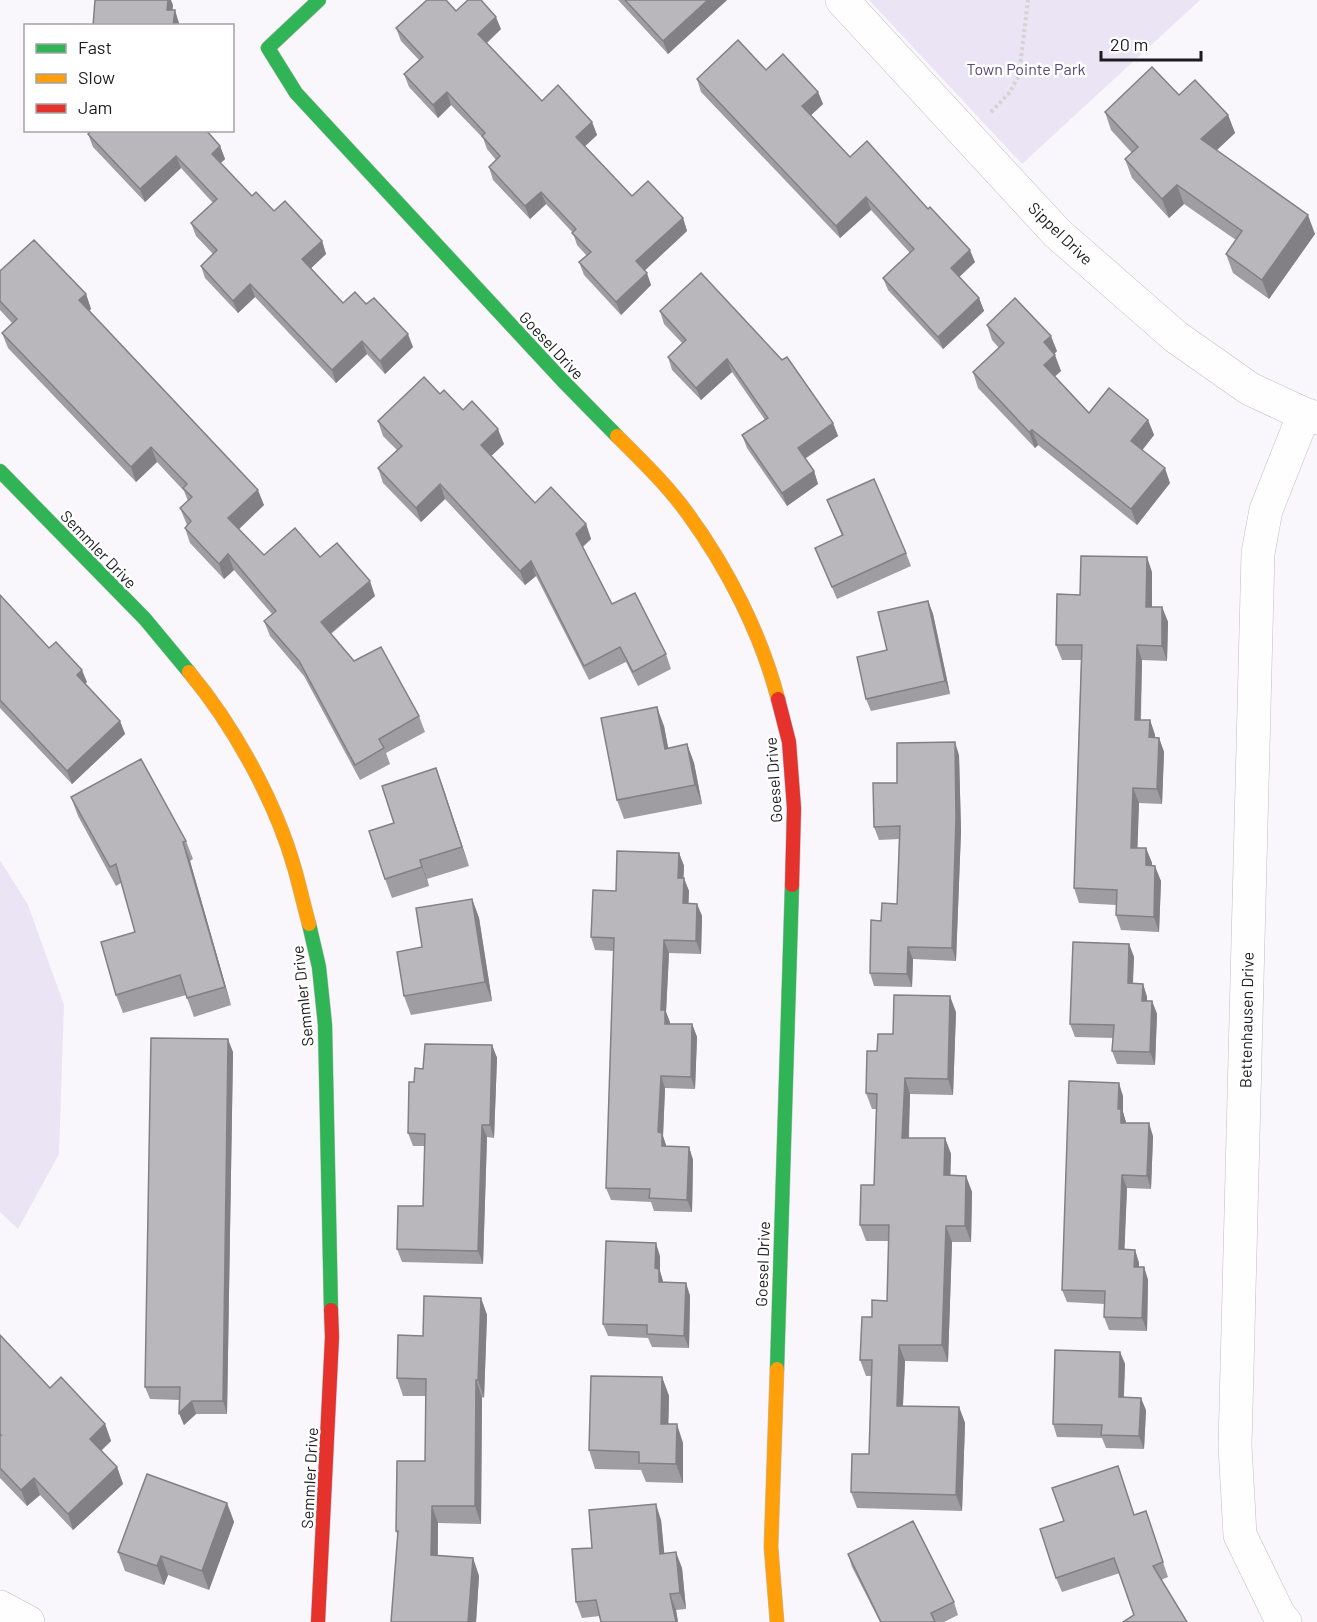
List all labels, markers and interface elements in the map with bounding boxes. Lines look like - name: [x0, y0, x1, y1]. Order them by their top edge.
- legend: [24, 24, 234, 132]
- scale bar: [1101, 24, 1202, 62]
- text: 20 m: [1110, 33, 1148, 55]
- text: Fast: [78, 36, 112, 58]
- park label: Town Pointe Park: [966, 59, 1086, 78]
- text: Slow: [78, 66, 115, 88]
- text: Jam: [78, 96, 112, 118]
- street label: Sippel Drive: [1025, 198, 1097, 268]
- street label: Goesel Drive: [516, 307, 588, 383]
- street label: Semmler Drive: [57, 506, 141, 592]
- street label: Goesel Drive: [761, 737, 785, 823]
- street label: Semmler Drive: [287, 945, 317, 1047]
- street label: Bettenhausen Drive: [1235, 952, 1257, 1088]
- street label: Goesel Drive: [751, 1221, 773, 1307]
- street label: Semmler Drive: [297, 1427, 321, 1529]

